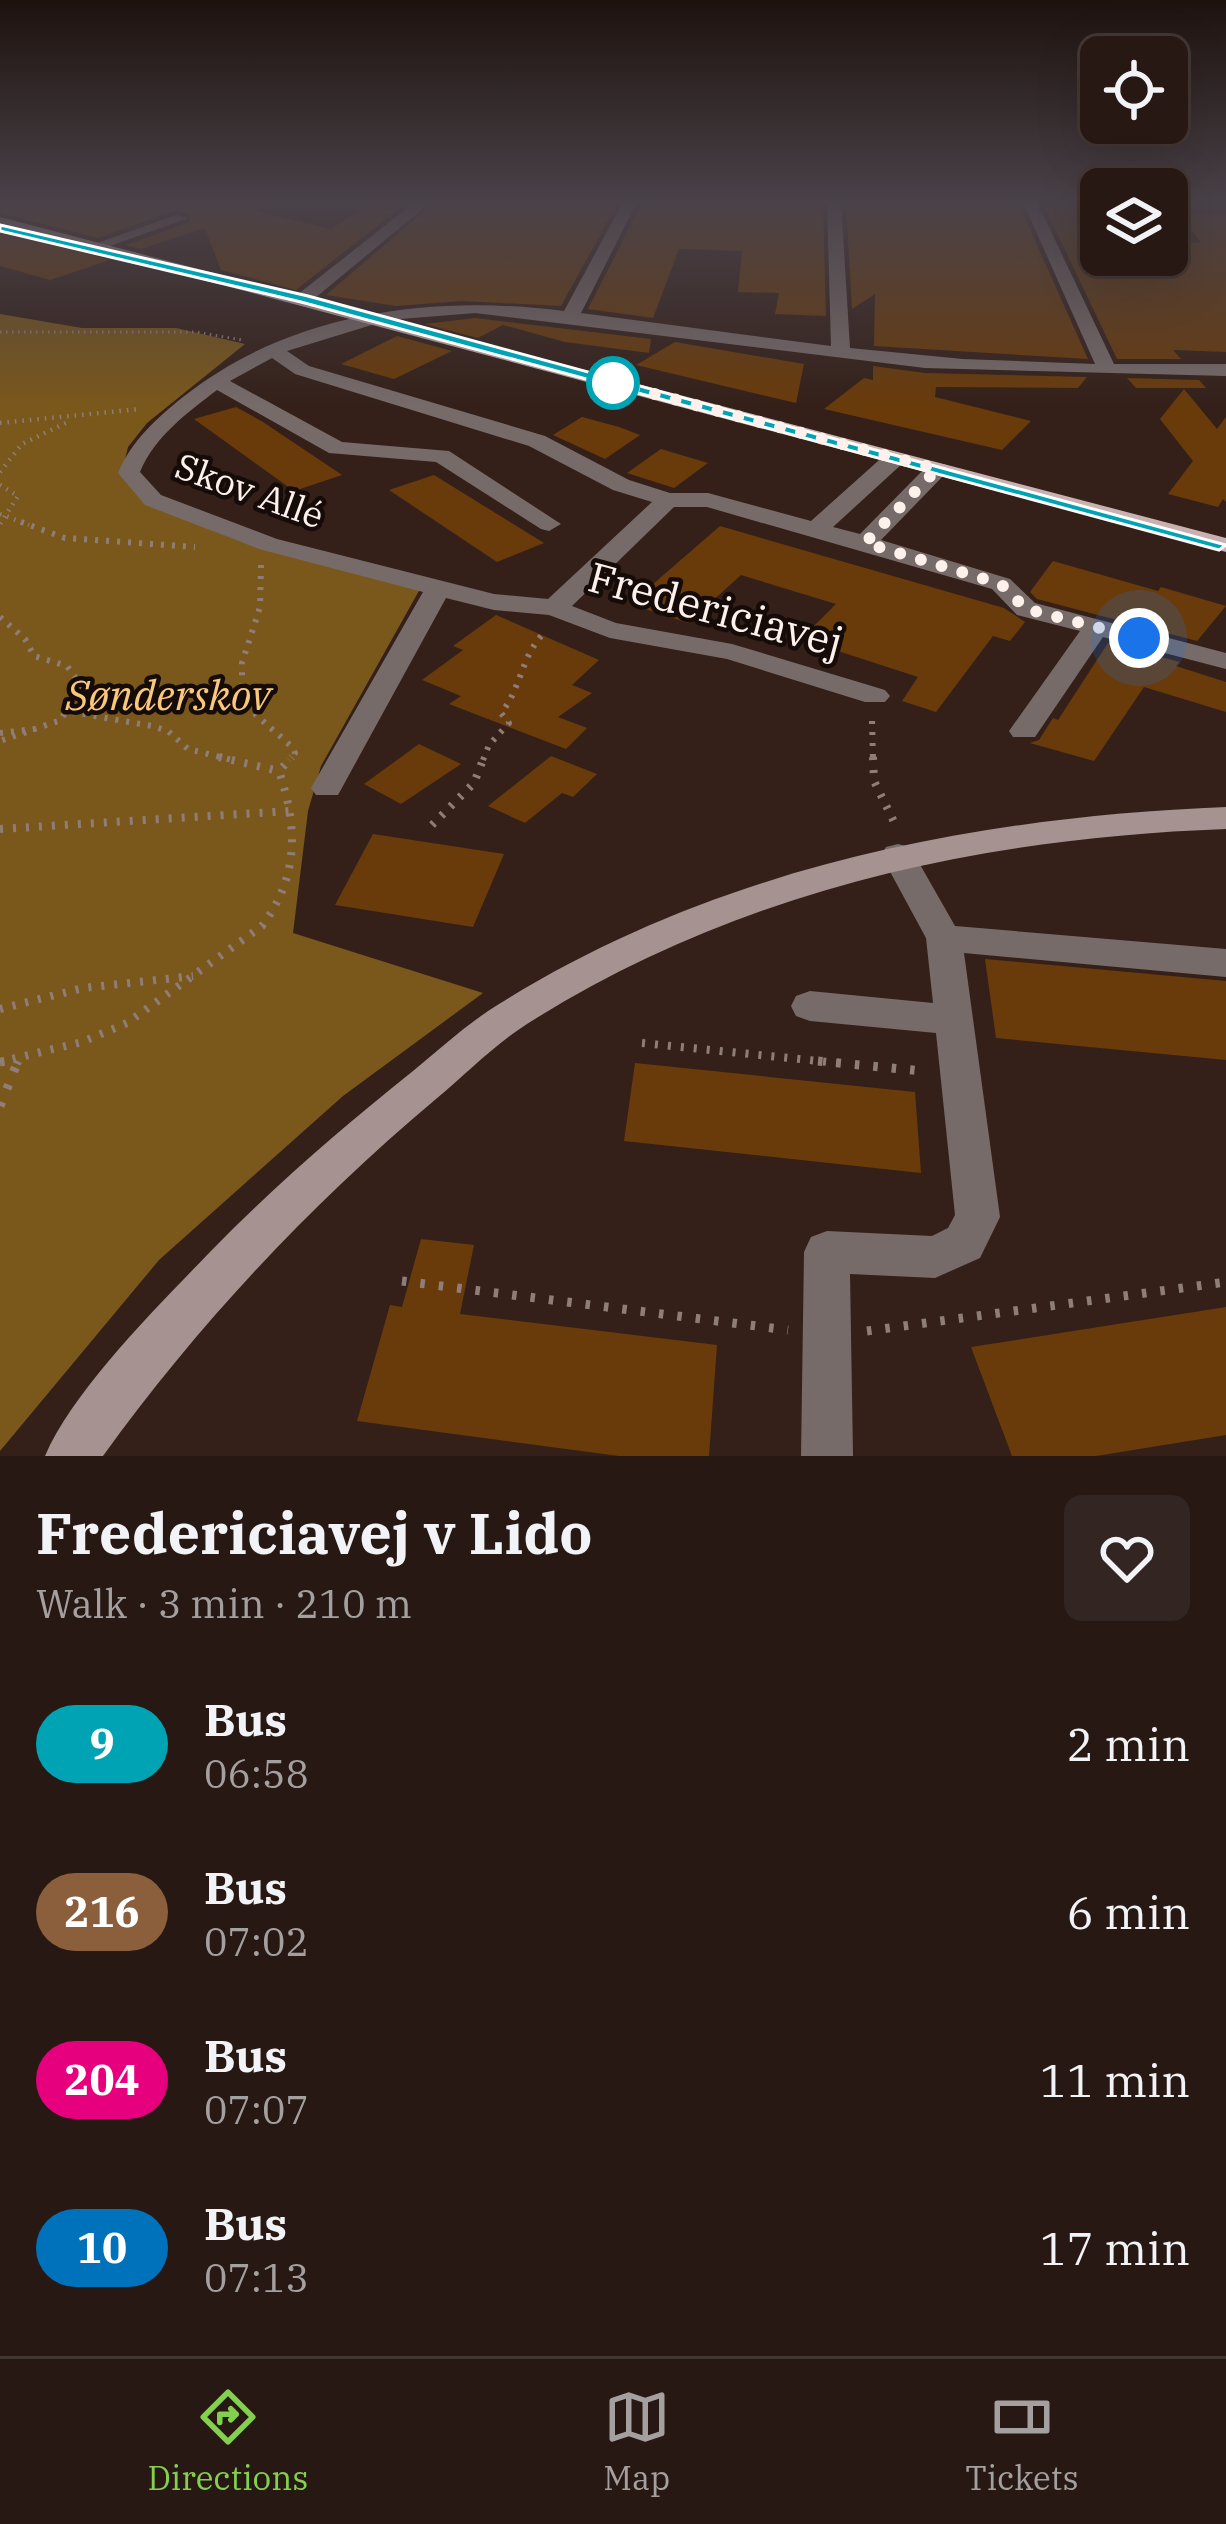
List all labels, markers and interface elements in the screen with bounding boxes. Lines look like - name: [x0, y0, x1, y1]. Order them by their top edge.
- map controls: [1080, 36, 1188, 276]
- button: locate: [1080, 36, 1188, 144]
- button: layers: [1080, 168, 1188, 276]
- unlabelled marker: [588, 358, 638, 408]
- street label: Skov Allé: [169, 442, 331, 538]
- street label: Fredericiavej: [583, 549, 849, 669]
- your location: [1109, 608, 1169, 668]
- park label: Sønderskov: [64, 667, 274, 722]
- button: heart: [1064, 1495, 1190, 1621]
- text: Fredericiavej v Lido: [36, 1496, 592, 1570]
- text: Walk · 3 min · 210 m: [36, 1578, 412, 1629]
- text: Bus: [204, 1690, 287, 1748]
- text: 2 min: [1067, 1715, 1190, 1773]
- text: 9: [89, 1716, 115, 1771]
- text: 06:58: [204, 1748, 309, 1799]
- text: Bus: [204, 1858, 287, 1916]
- text: 6 min: [1067, 1883, 1190, 1941]
- text: 216: [64, 1884, 140, 1939]
- text: 07:02: [204, 1916, 309, 1967]
- text: Bus: [204, 2026, 287, 2084]
- text: 11 min: [1040, 2051, 1190, 2109]
- text: 204: [64, 2052, 140, 2107]
- text: 07:07: [204, 2084, 309, 2135]
- text: Bus: [204, 2194, 287, 2252]
- text: 17 min: [1040, 2219, 1190, 2277]
- text: 10: [77, 2220, 127, 2275]
- text: 07:13: [204, 2252, 309, 2303]
- tab: Directions: [147, 2384, 308, 2499]
- tab: Map: [603, 2384, 670, 2499]
- tab: Tickets: [965, 2384, 1079, 2499]

